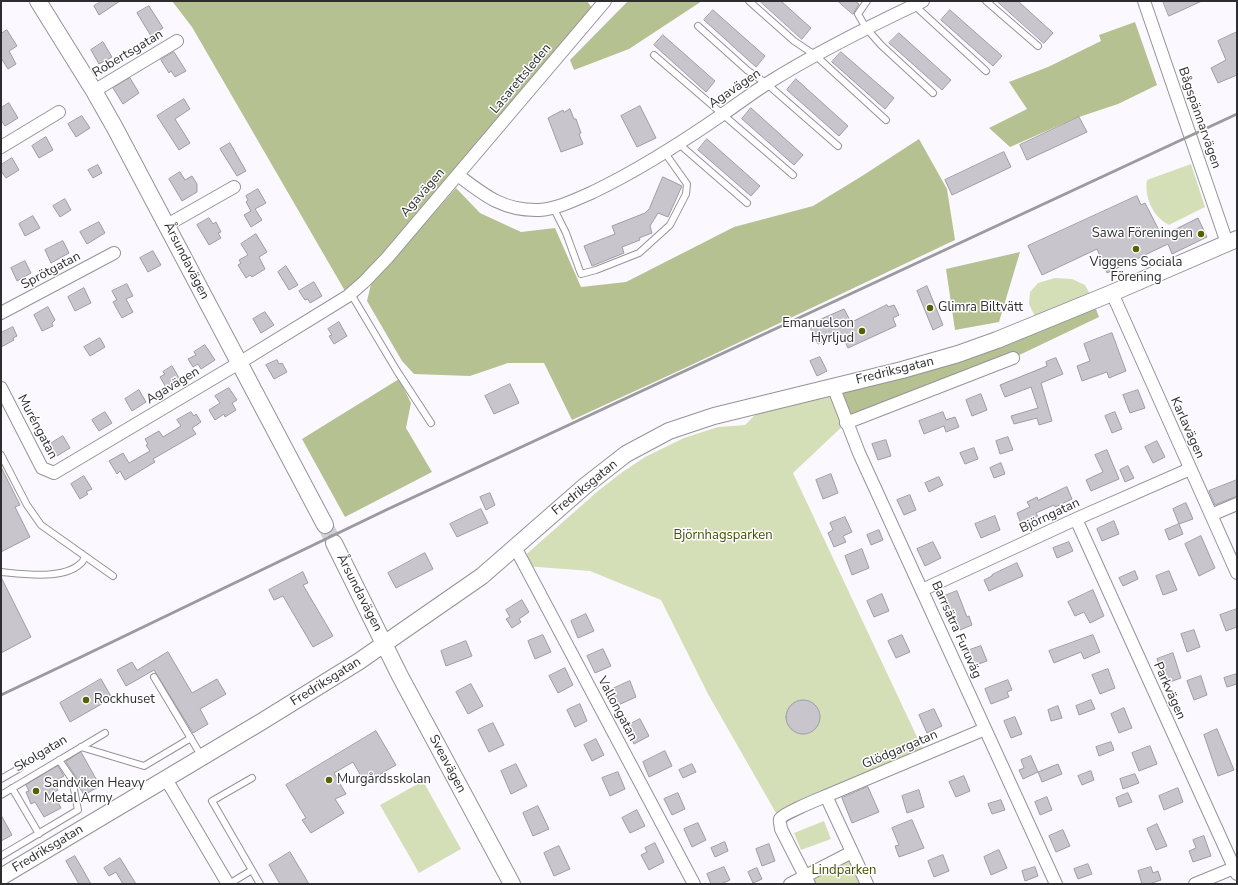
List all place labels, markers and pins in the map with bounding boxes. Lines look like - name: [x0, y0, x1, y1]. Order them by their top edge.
- place label: Sawa Föreningen: [1092, 226, 1193, 242]
- marker: Sawa Föreningen: [1196, 229, 1206, 239]
- marker: Viggens Sociala Förening: [1131, 244, 1141, 254]
- place label: Viggens Sociala Förening: [1090, 255, 1182, 286]
- place label: Glimra Biltvätt: [938, 300, 1023, 316]
- marker: Glimra Biltvätt: [925, 303, 935, 313]
- place label: Emanuelson Hyrljud: [782, 316, 854, 347]
- marker: Emanuelson Hyrljud: [857, 326, 867, 336]
- place label: Rockhuset: [94, 692, 155, 708]
- marker: Rockhuset: [81, 695, 91, 705]
- place label: Murgårdsskolan: [337, 772, 431, 788]
- marker: Murgårdsskolan: [324, 775, 334, 785]
- place label: Sandviken Heavy Metal Army: [44, 776, 145, 807]
- marker: Sandviken Heavy Metal Army: [31, 786, 41, 796]

